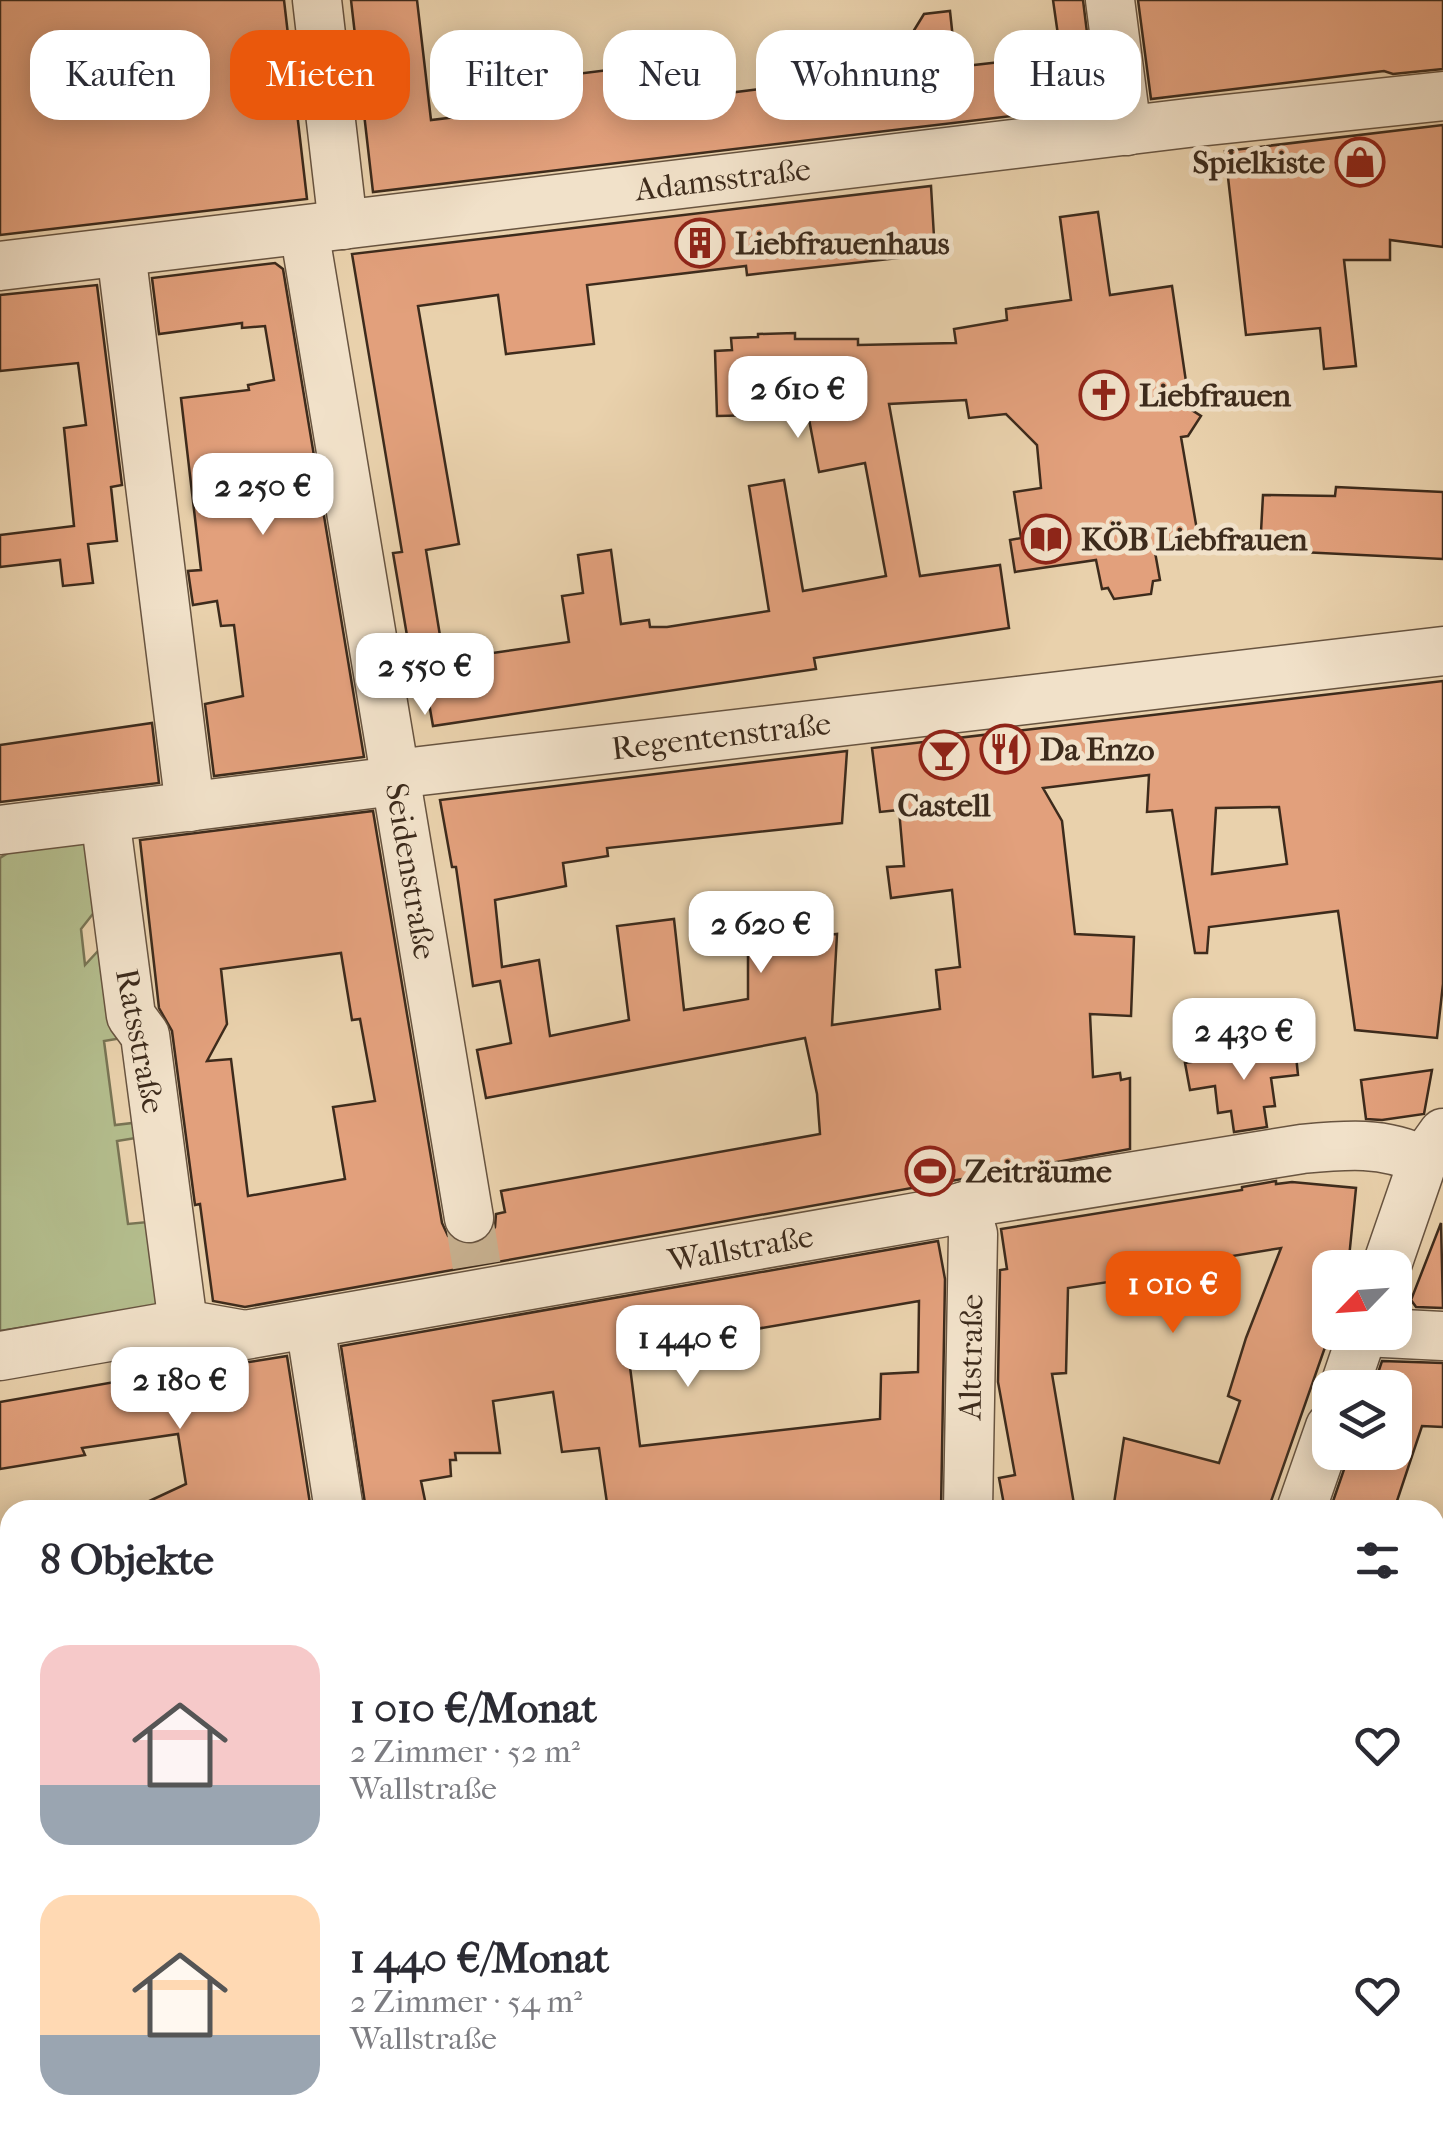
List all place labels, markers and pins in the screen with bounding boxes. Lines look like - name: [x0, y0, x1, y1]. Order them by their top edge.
- shop icon: Spielkiste: [1334, 136, 1386, 188]
- place label: Spielkiste: [1192, 144, 1325, 181]
- building icon: Liebfrauenhaus: [674, 217, 726, 269]
- place label: Liebfrauenhaus: [735, 225, 950, 262]
- pin: 2 610 €: [706, 356, 890, 441]
- church icon: Liebfrauen: [1078, 369, 1130, 421]
- place label: Liebfrauen: [1139, 377, 1292, 414]
- pin: 2 250 €: [171, 453, 355, 538]
- library icon: KÖB Liebfrauen: [1020, 513, 1072, 565]
- place label: KÖB Liebfrauen: [1081, 521, 1308, 558]
- pin: 2 550 €: [333, 633, 517, 718]
- restaurant icon: Da Enzo: [979, 723, 1031, 775]
- bar icon: Castell: [918, 729, 970, 781]
- place label: Da Enzo: [1040, 731, 1155, 768]
- place label: Castell: [898, 787, 991, 824]
- pin: 2 620 €: [669, 891, 853, 976]
- pin: 2 430 €: [1152, 998, 1336, 1083]
- sports icon: Zeiträume: [904, 1145, 956, 1197]
- place label: Zeiträume: [965, 1153, 1112, 1190]
- pin: 1 010 €: [1081, 1251, 1265, 1336]
- pin: 1 440 €: [596, 1305, 780, 1390]
- pin: 2 180 €: [88, 1347, 272, 1432]

